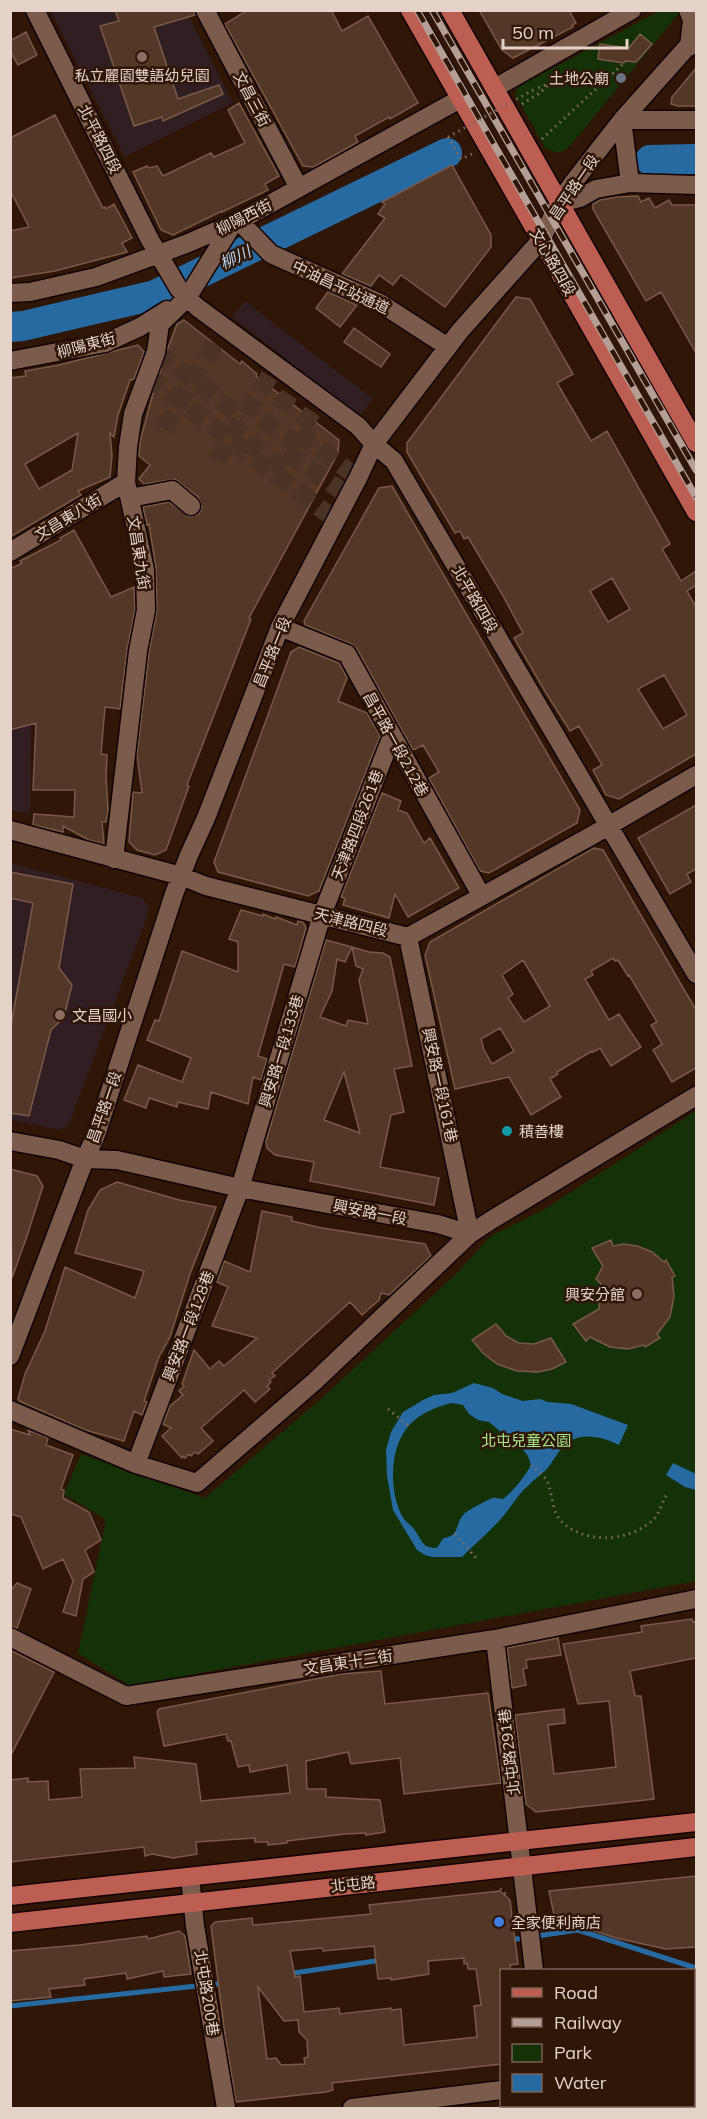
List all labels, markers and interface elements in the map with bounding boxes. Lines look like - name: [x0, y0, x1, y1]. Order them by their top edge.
- scale bar: [503, 12, 628, 50]
- text: 50 m: [512, 21, 554, 44]
- marker: 私立麗園雙語幼兒園: [135, 50, 149, 64]
- place label: 私立麗園雙語幼兒園: [74, 66, 210, 85]
- street label: 文昌三街: [230, 68, 274, 130]
- place label: 土地公廟: [549, 69, 609, 88]
- marker: 土地公廟: [614, 71, 628, 85]
- street label: 北平路四段: [75, 101, 125, 177]
- street label: 昌平路一段: [545, 151, 603, 223]
- street label: 柳陽西街: [213, 195, 275, 239]
- street label: 文心路四段: [526, 225, 580, 299]
- water label: 柳川: [216, 240, 256, 273]
- street label: 中油昌平站通道: [289, 256, 393, 318]
- street label: 柳陽東街: [55, 328, 117, 362]
- street label: 文昌東八街: [31, 490, 105, 544]
- street label: 文昌東九街: [124, 514, 154, 592]
- street label: 北平路四段: [448, 562, 502, 636]
- street label: 昌平路一段: [249, 614, 295, 690]
- street label: 昌平路一段212巷: [359, 688, 433, 800]
- street label: 天津路四段261巷: [327, 767, 387, 883]
- street label: 天津路四段: [312, 904, 390, 940]
- street label: 興安路一段133巷: [255, 992, 307, 1110]
- place label: 文昌國小: [72, 1006, 132, 1025]
- marker: 文昌國小: [53, 1008, 67, 1022]
- street label: 興安路一段161巷: [419, 1026, 461, 1144]
- street label: 昌平路一段: [83, 1068, 125, 1146]
- place label: 積善樓: [519, 1122, 564, 1141]
- marker: 積善樓: [500, 1124, 514, 1138]
- street label: 興安路一段: [331, 1196, 409, 1228]
- street label: 興安路一段128巷: [158, 1268, 218, 1384]
- place label: 興安分館: [565, 1285, 625, 1304]
- marker: 興安分館: [630, 1287, 644, 1301]
- park label: 北屯兒童公園: [481, 1431, 571, 1450]
- street label: 文昌東十二街: [302, 1646, 394, 1678]
- street label: 北屯路291巷: [494, 1708, 524, 1796]
- street label: 北屯路: [330, 1872, 376, 1896]
- place label: 全家便利商店: [511, 1913, 601, 1932]
- marker: 全家便利商店: [492, 1915, 506, 1929]
- street label: 北屯路200巷: [191, 1949, 223, 2037]
- legend: [500, 1969, 695, 2107]
- text: Road: [554, 1981, 598, 2004]
- text: Railway: [554, 2011, 622, 2034]
- text: Park: [554, 2041, 593, 2064]
- text: Water: [554, 2071, 607, 2094]

